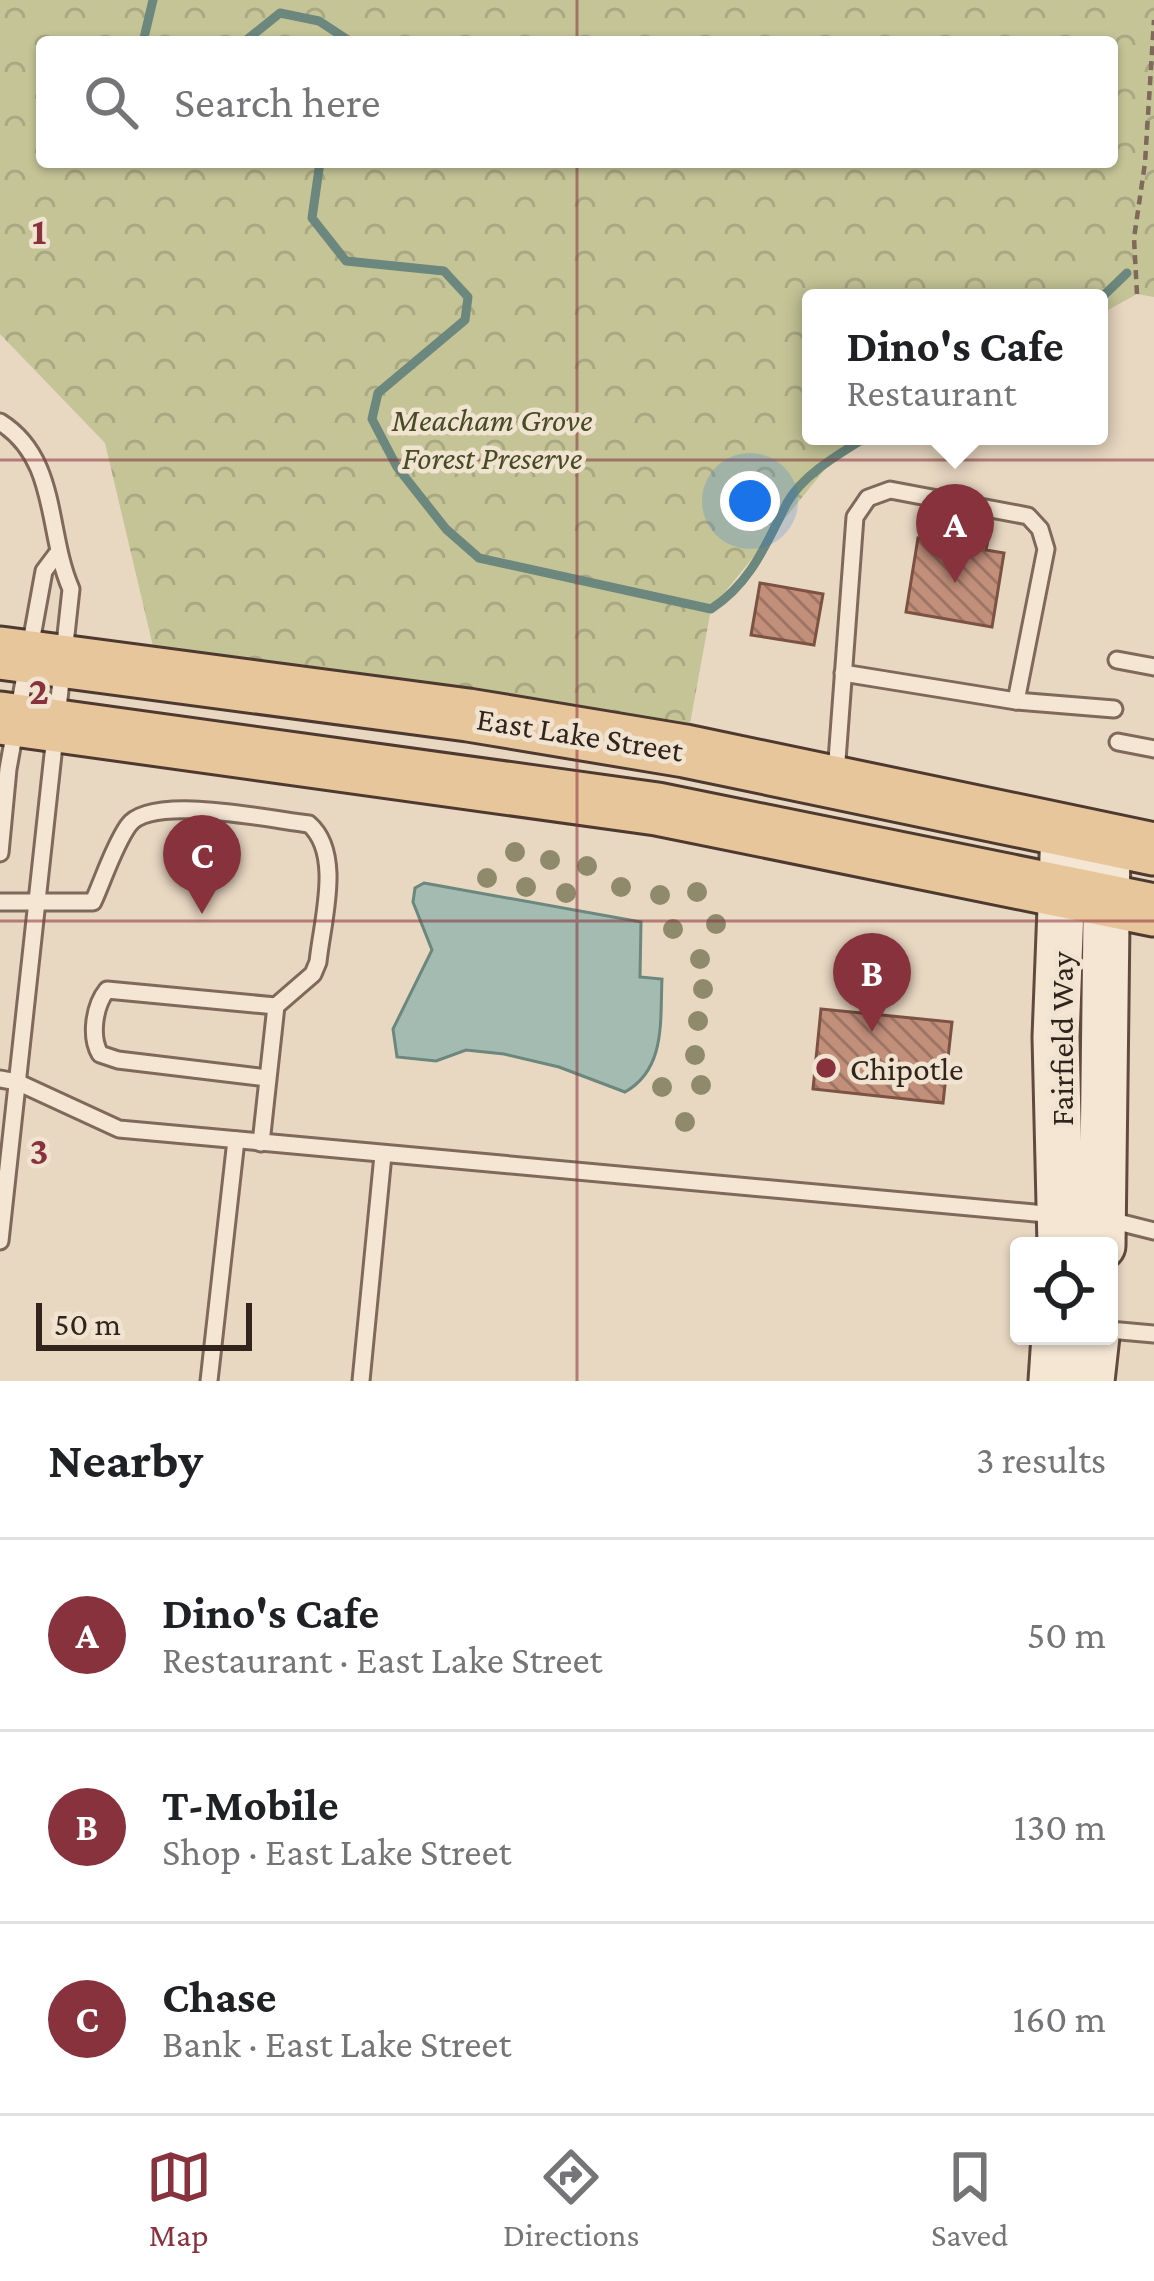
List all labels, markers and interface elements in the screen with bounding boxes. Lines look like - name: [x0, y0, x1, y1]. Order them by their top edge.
- search box: [36, 36, 1118, 168]
- icon: search: [78, 69, 144, 135]
- text: Search here: [174, 77, 381, 127]
- text: 1: [32, 209, 46, 252]
- popup: [802, 289, 1108, 445]
- text: Dino's Cafe: [846, 321, 1064, 371]
- text: Restaurant: [846, 371, 1017, 414]
- park label: Meacham Grove Forest Preserve: [391, 401, 593, 476]
- your location: [720, 471, 780, 531]
- pin: A: [916, 484, 994, 583]
- text: 2: [29, 669, 49, 712]
- street label: East Lake Street: [474, 699, 687, 769]
- pin: C: [163, 815, 241, 914]
- pin: B: [833, 933, 911, 1032]
- street label: Fairfield Way: [1043, 951, 1080, 1126]
- place label: Chipotle: [850, 1050, 964, 1087]
- marker: Chipotle: [813, 1055, 839, 1081]
- text: 3: [29, 1129, 49, 1172]
- map controls: [1010, 1237, 1118, 1345]
- button: locate: [1010, 1237, 1118, 1345]
- scale bar: [36, 1297, 252, 1350]
- text: 50 m: [54, 1305, 121, 1342]
- text: Nearby: [48, 1431, 203, 1488]
- text: 3 results: [976, 1438, 1106, 1481]
- text: Dino's Cafe: [162, 1588, 379, 1638]
- text: A: [75, 1613, 99, 1656]
- text: 50 m: [1027, 1613, 1106, 1656]
- text: Restaurant · East Lake Street: [162, 1638, 603, 1681]
- text: T-Mobile: [162, 1780, 339, 1830]
- text: B: [76, 1805, 98, 1848]
- text: 130 m: [1014, 1805, 1106, 1848]
- text: Shop · East Lake Street: [162, 1830, 511, 1873]
- text: Chase: [162, 1972, 276, 2022]
- text: C: [75, 1997, 99, 2040]
- text: 160 m: [1013, 1997, 1106, 2040]
- text: Bank · East Lake Street: [162, 2022, 511, 2065]
- tab: Map: [146, 2144, 212, 2253]
- tab: Directions: [503, 2144, 640, 2253]
- tab: Saved: [931, 2144, 1008, 2253]

